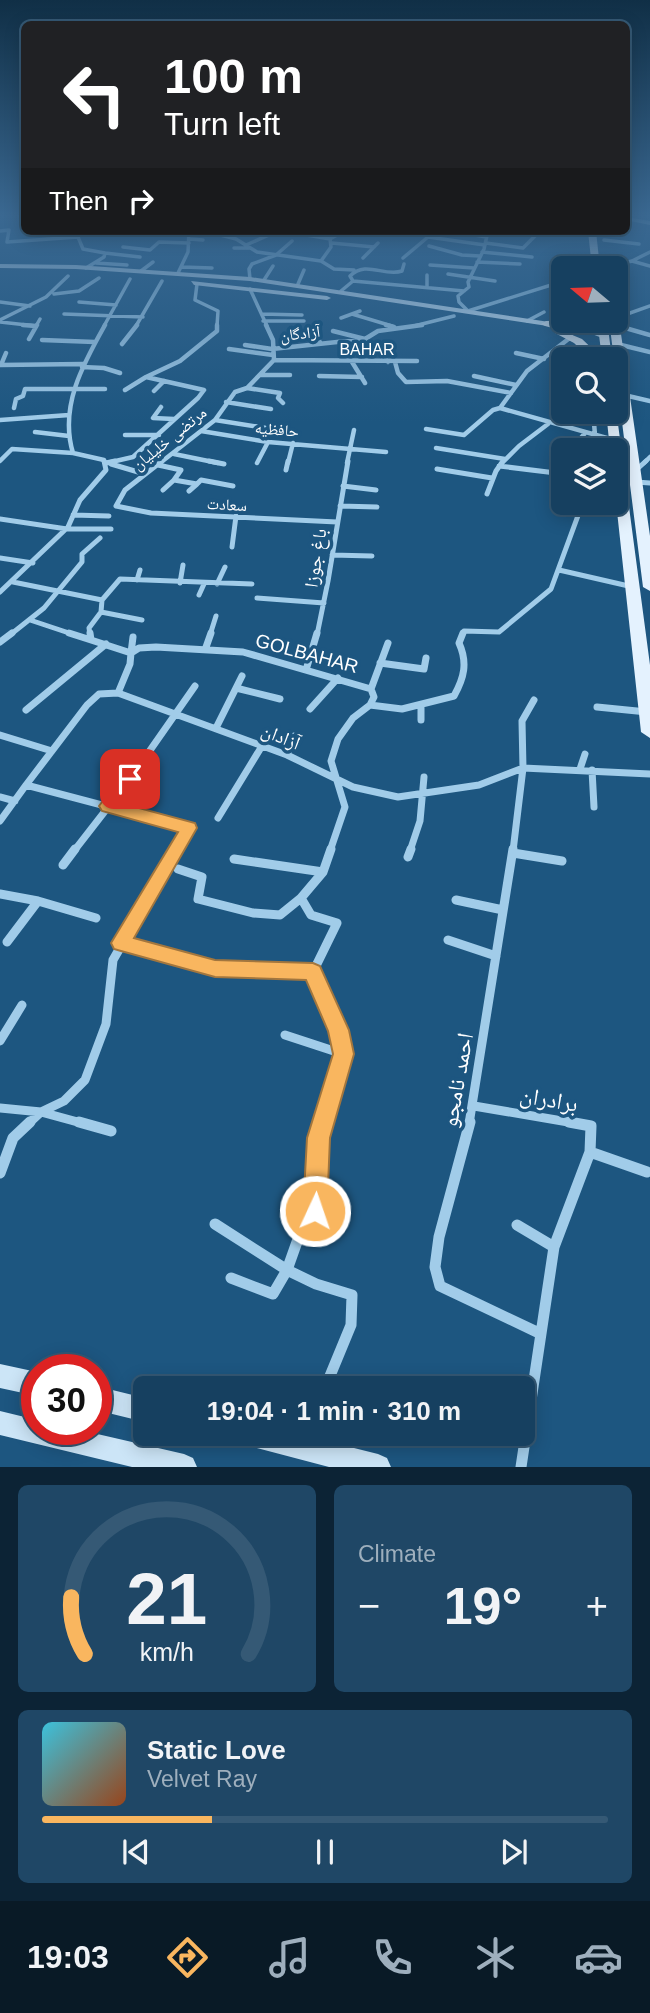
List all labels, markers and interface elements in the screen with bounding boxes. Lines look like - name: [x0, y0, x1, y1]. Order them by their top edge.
- icon: left: [49, 49, 140, 140]
- text: 100 m: [164, 49, 303, 103]
- text: Turn left: [164, 106, 280, 142]
- icon: right: [122, 182, 160, 220]
- text: Then: [49, 186, 108, 216]
- north arrow: [551, 256, 628, 332]
- map controls: [551, 256, 628, 515]
- street label: آزادگان: [279, 322, 322, 346]
- street label: BAHAR: [339, 341, 395, 358]
- button: search: [551, 347, 628, 424]
- street label: مرتضی خلیلیان: [129, 403, 211, 475]
- street label: حافظیه: [254, 419, 300, 440]
- button: layers: [551, 438, 628, 515]
- street label: سعادت: [206, 495, 247, 514]
- street label: باغ جوزا: [300, 527, 332, 589]
- street label: GOLBAHAR: [253, 630, 361, 677]
- street label: آزادان: [258, 719, 304, 755]
- pin: [100, 749, 160, 809]
- icon: arrive: [111, 760, 149, 798]
- street label: احمد نامجو: [436, 1031, 478, 1129]
- street label: برادران: [518, 1081, 580, 1118]
- position arrow: [278, 1174, 352, 1248]
- speed limit sign: 30: [21, 1354, 112, 1445]
- text: 19:04 · 1 min · 310 m: [207, 1396, 461, 1426]
- text: Climate: [358, 1541, 436, 1567]
- text: 21: [127, 1559, 207, 1640]
- text: 19°: [444, 1577, 522, 1635]
- text: −: [358, 1585, 380, 1627]
- text: +: [586, 1585, 608, 1627]
- text: km/h: [140, 1638, 194, 1666]
- text: Static Love: [147, 1735, 286, 1765]
- text: Velvet Ray: [147, 1766, 257, 1792]
- icon: previous: [117, 1833, 155, 1871]
- icon: pause: [306, 1833, 344, 1871]
- icon: next: [495, 1833, 533, 1871]
- icon: directions: [163, 1933, 212, 1982]
- icon: music: [265, 1933, 314, 1982]
- icon: phone: [368, 1933, 417, 1982]
- icon: climate: [471, 1933, 520, 1982]
- icon: car: [574, 1933, 623, 1982]
- text: 19:03: [27, 1939, 109, 1975]

